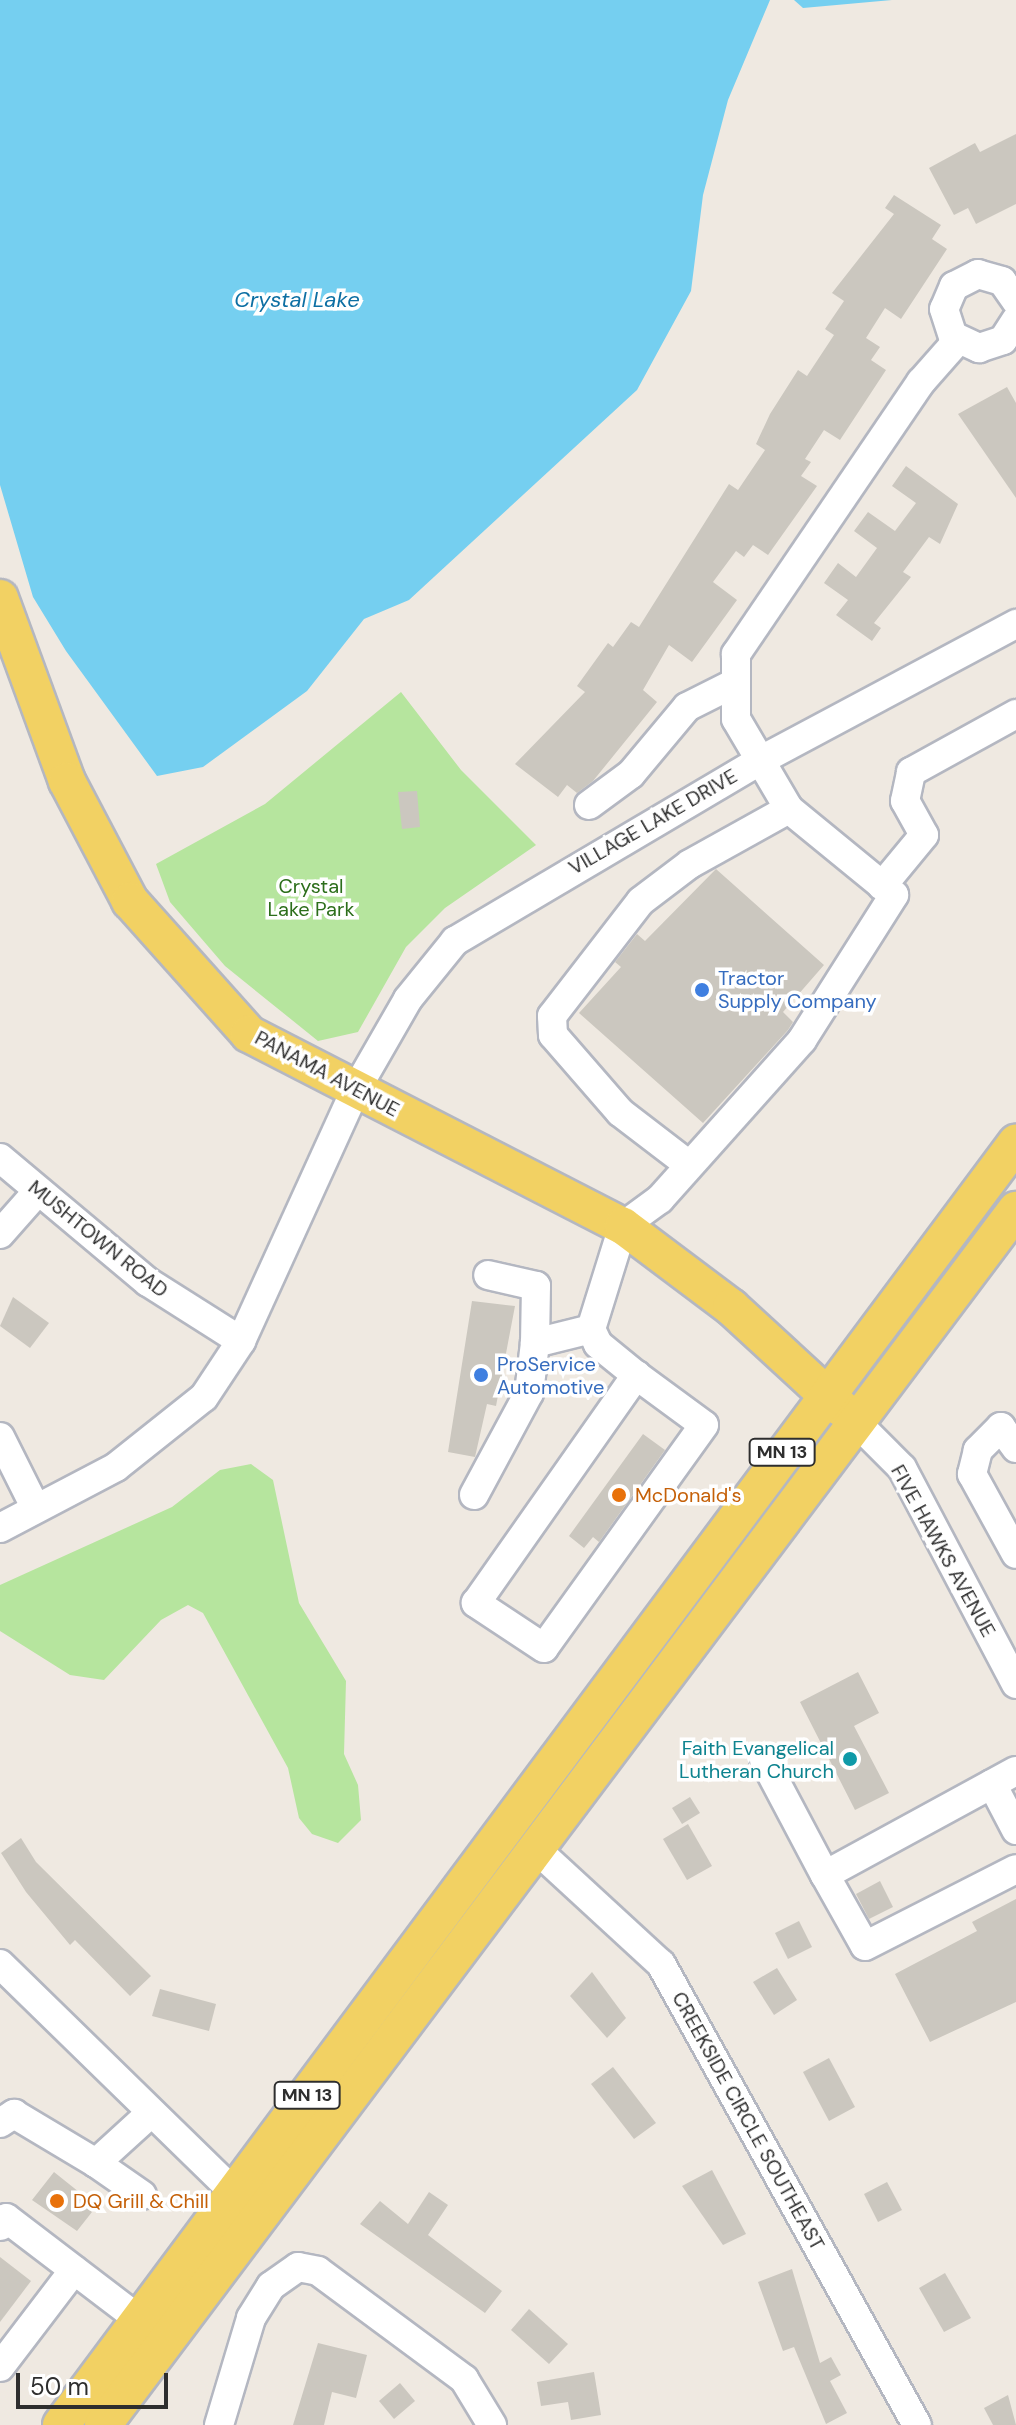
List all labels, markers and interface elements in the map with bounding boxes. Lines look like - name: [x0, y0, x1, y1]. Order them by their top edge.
- water label: Crystal Lake: [234, 287, 360, 313]
- street label: VILLAGE LAKE DRIVE: [565, 764, 741, 880]
- park label: Crystal Lake Park: [268, 875, 354, 922]
- place label: Tractor Supply Company: [718, 966, 877, 1013]
- marker: Tractor Supply Company: [693, 981, 711, 999]
- street label: PANAMA AVENUE: [251, 1026, 403, 1122]
- street label: MUSHTOWN ROAD: [23, 1175, 173, 1303]
- place label: ProService Automotive: [497, 1352, 604, 1399]
- marker: ProService Automotive: [472, 1366, 490, 1384]
- road number: MN 13: [748, 1438, 816, 1466]
- street label: FIVE HAWKS AVENUE: [886, 1461, 1000, 1641]
- place label: McDonald's: [635, 1483, 741, 1507]
- marker: McDonald's: [610, 1486, 628, 1504]
- place label: Faith Evangelical Lutheran Church: [679, 1736, 834, 1783]
- marker: Faith Evangelical Lutheran Church: [841, 1750, 859, 1768]
- street label: CREEKSIDE CIRCLE SOUTHEAST: [667, 1988, 829, 2254]
- road number: MN 13: [273, 2081, 341, 2109]
- place label: DQ Grill & Chill: [73, 2189, 209, 2213]
- marker: DQ Grill & Chill: [48, 2192, 66, 2210]
- scale bar: [20, 2357, 172, 2407]
- text: 50 m: [30, 2371, 89, 2402]

